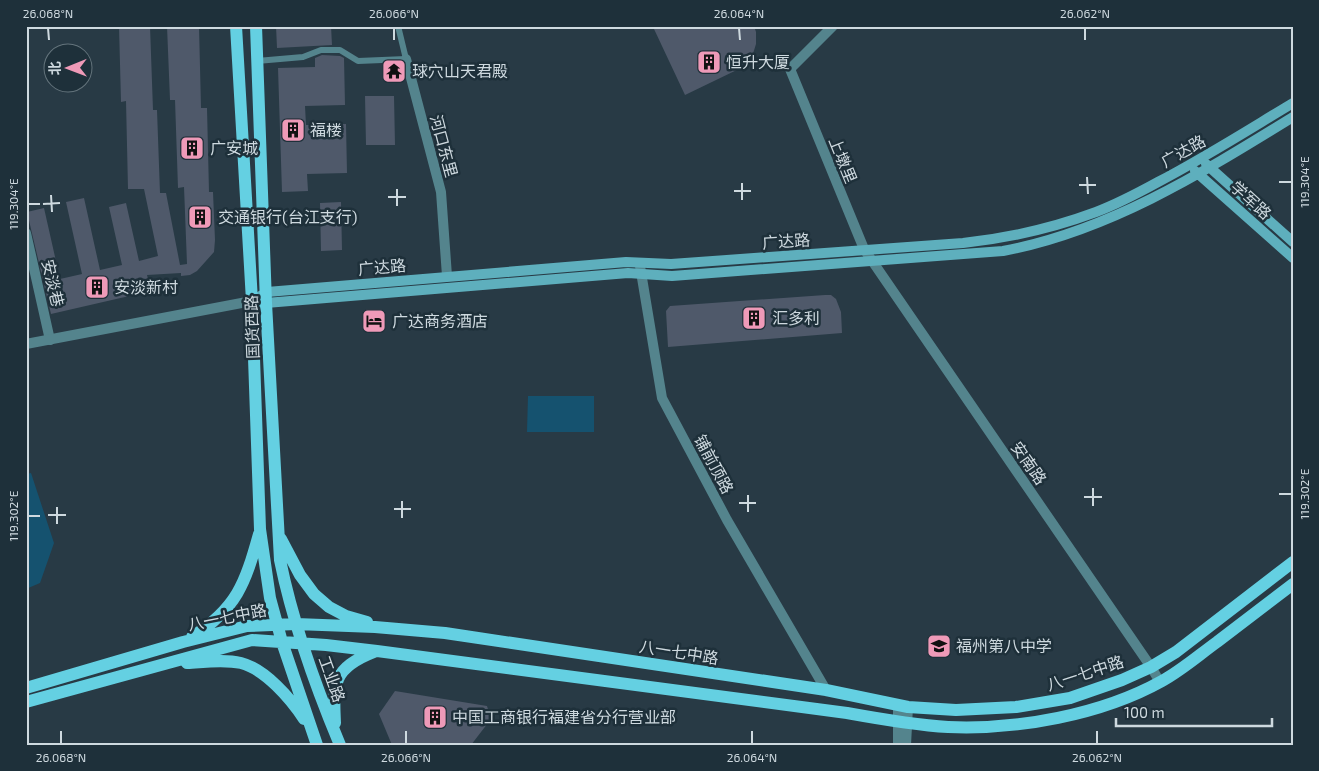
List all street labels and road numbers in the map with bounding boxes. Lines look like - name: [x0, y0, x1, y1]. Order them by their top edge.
- street label: 河口东里: [427, 112, 462, 179]
- street label: 广达路: [1157, 131, 1208, 171]
- street label: 上墩里: [826, 134, 861, 186]
- street label: 学军路: [1227, 177, 1276, 223]
- street label: 广达路: [761, 229, 811, 252]
- street label: 广达路: [357, 255, 407, 278]
- street label: 安淡巷: [39, 257, 68, 308]
- street label: 国货西路: [241, 295, 262, 359]
- street label: 铺前顶路: [691, 431, 738, 496]
- street label: 安南路: [1008, 438, 1051, 488]
- street label: 八一七中路: [186, 600, 268, 633]
- street label: 八一七中路: [638, 636, 720, 667]
- street label: 八一七中路: [1044, 651, 1126, 694]
- street label: 工业路: [315, 653, 350, 705]

